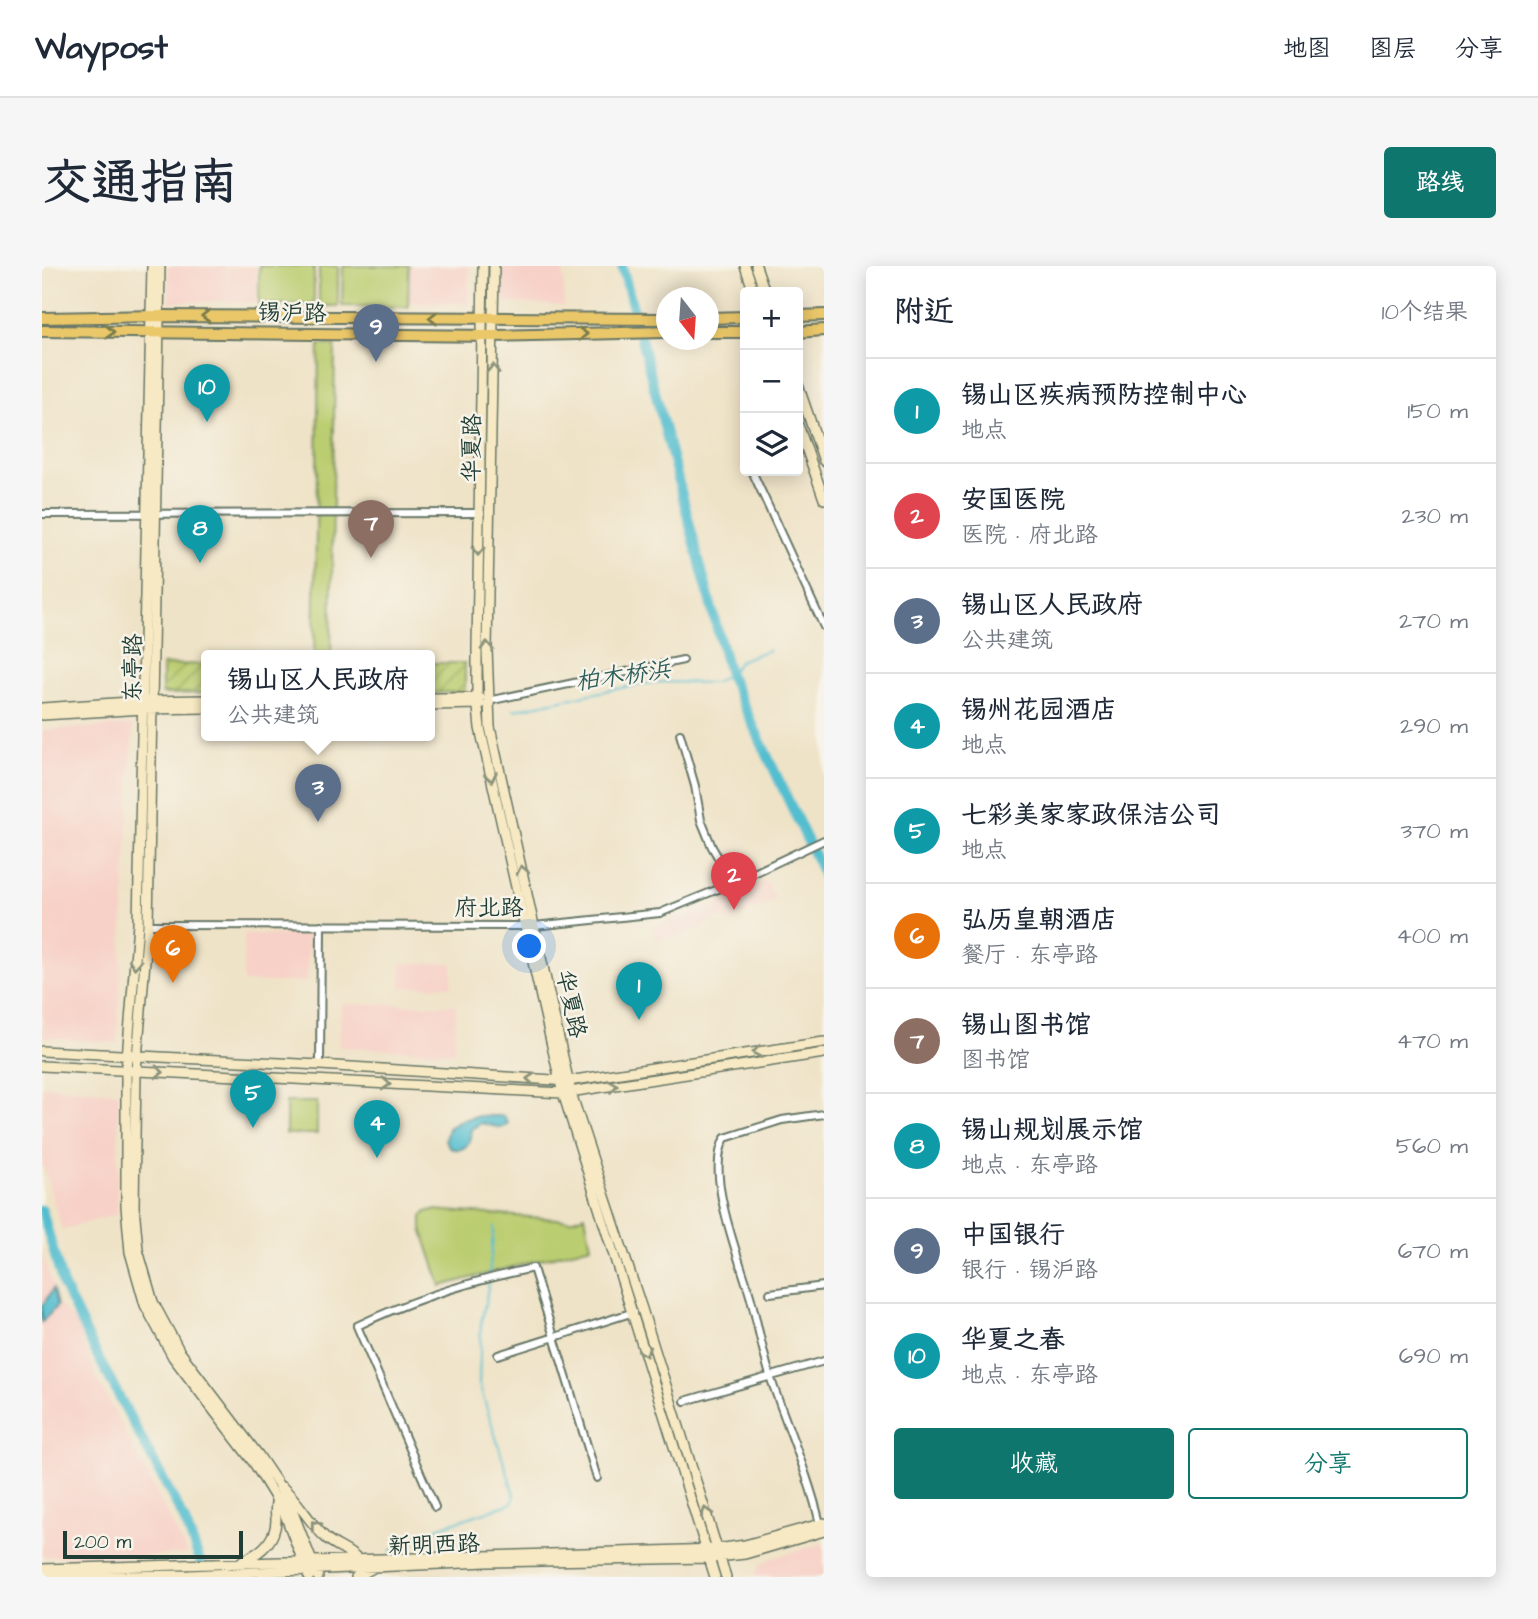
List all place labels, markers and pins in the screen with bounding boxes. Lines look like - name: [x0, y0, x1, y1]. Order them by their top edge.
- pin: 9: [353, 304, 399, 362]
- pin: 10: [184, 364, 230, 422]
- pin: 7: [348, 500, 394, 558]
- pin: 8: [177, 505, 223, 563]
- pin: 3: [295, 764, 341, 822]
- pin: 2: [711, 852, 757, 910]
- pin: 6: [150, 925, 196, 983]
- pin: 1: [616, 962, 662, 1020]
- pin: 5: [230, 1070, 276, 1128]
- pin: 4: [354, 1100, 400, 1158]

